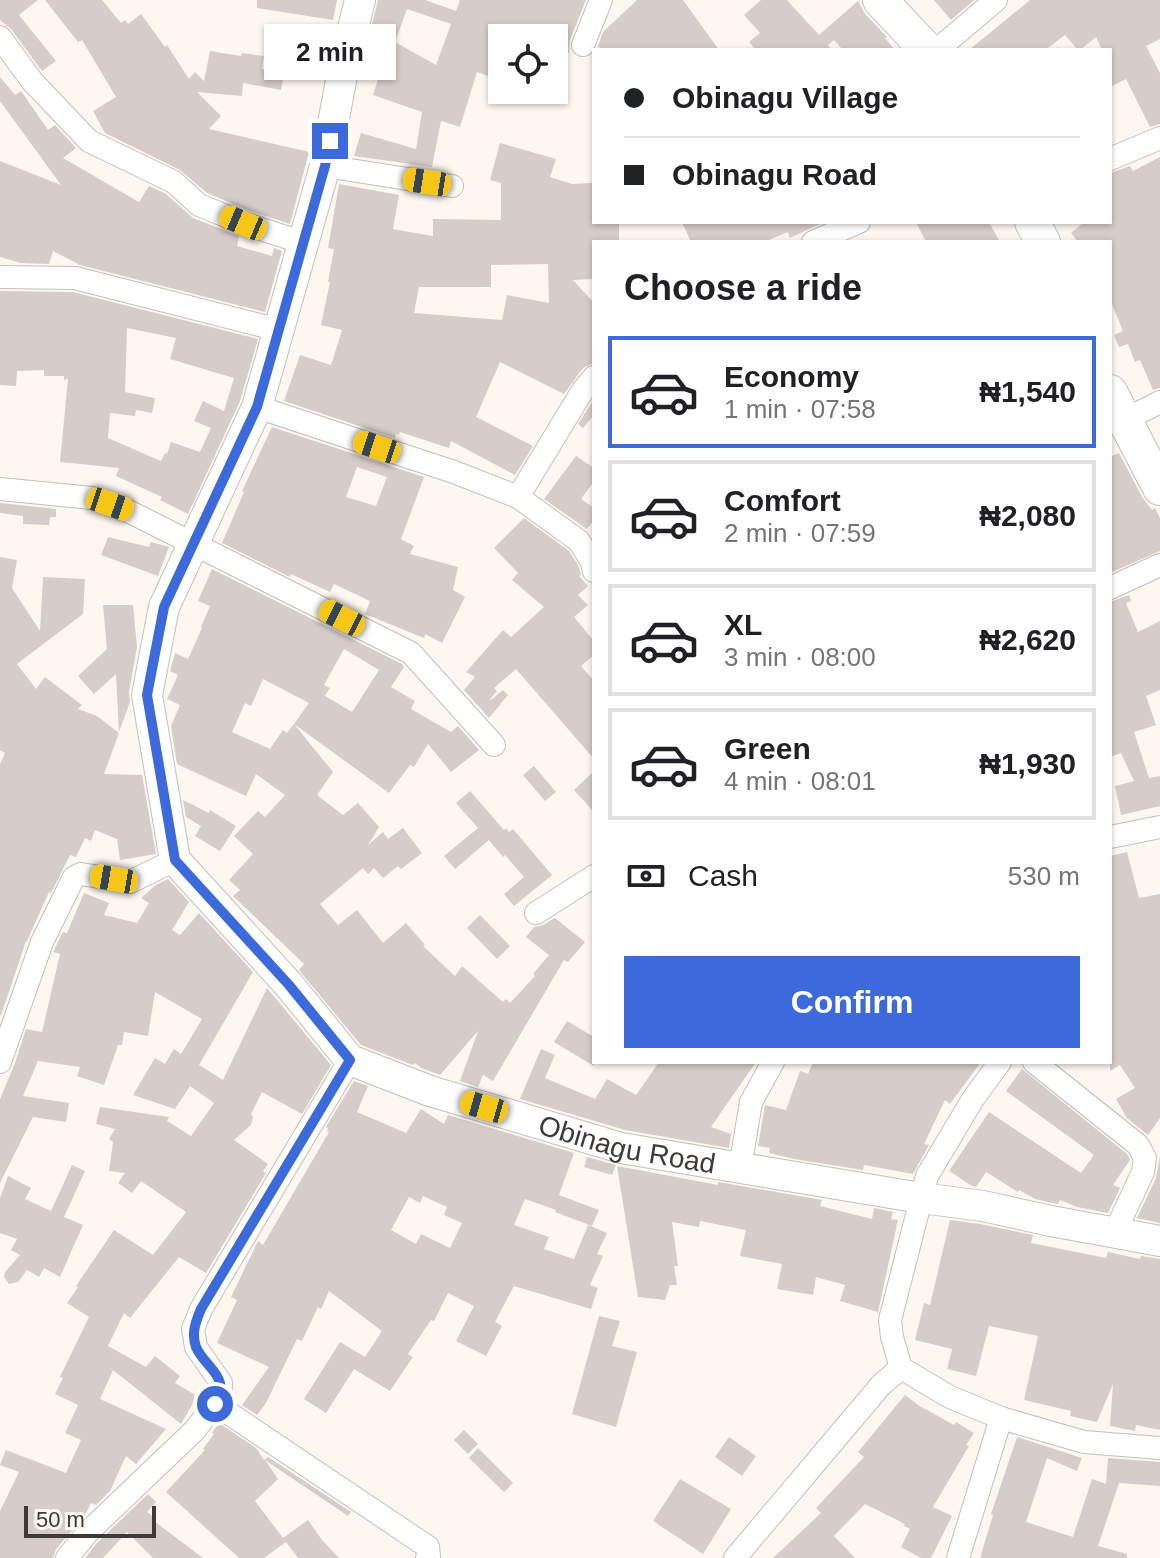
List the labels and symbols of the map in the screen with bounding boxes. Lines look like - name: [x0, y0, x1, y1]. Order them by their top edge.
- callout: 2 min: [264, 25, 396, 81]
- route end: [312, 123, 348, 159]
- car: [401, 166, 453, 198]
- car: [216, 203, 270, 243]
- car: [350, 428, 404, 466]
- car: [83, 485, 137, 523]
- car: [315, 596, 369, 640]
- car: [88, 863, 140, 895]
- car: [458, 1089, 510, 1125]
- street label: Obinagu Road: [535, 1109, 718, 1180]
- route start: [197, 1386, 233, 1422]
- scale bar: [24, 1502, 156, 1538]

